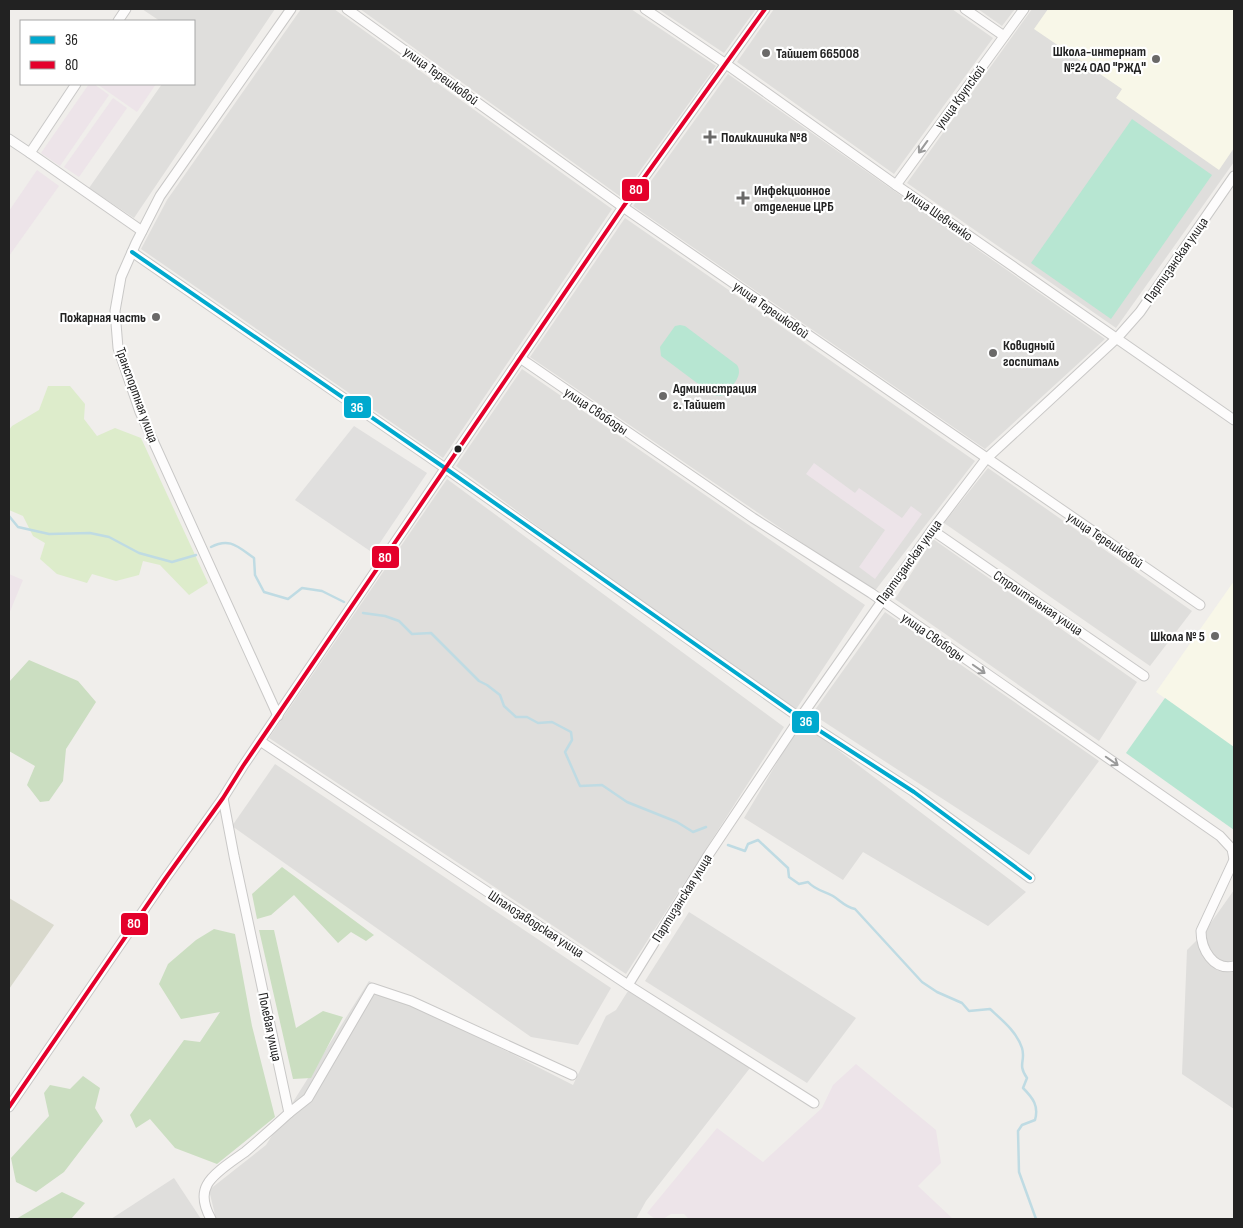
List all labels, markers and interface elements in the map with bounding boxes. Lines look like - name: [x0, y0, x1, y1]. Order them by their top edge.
- legend: [20, 20, 195, 85]
- text: 36: [65, 31, 78, 50]
- street label: улица Терешковой: [400, 43, 482, 109]
- place label: Школа-интернат №24 ОАО "РЖД": [1053, 43, 1146, 76]
- place label: Тайшет 665008: [776, 45, 859, 62]
- marker: Тайшет 665008: [760, 47, 772, 59]
- marker: Школа-интернат №24 ОАО "РЖД": [1150, 53, 1162, 65]
- text: 80: [65, 56, 78, 75]
- street label: улица Крупской: [931, 61, 989, 132]
- place label: Поликлиника №8: [721, 129, 808, 146]
- marker: Поликлиника №8: [703, 130, 717, 144]
- one-way arrow: [918, 140, 929, 153]
- line badge: 80: [621, 178, 650, 202]
- text: 80: [629, 181, 643, 198]
- place label: Инфекционное отделение ЦРБ: [754, 182, 834, 215]
- street label: улица Шевченко: [902, 185, 976, 245]
- marker: Инфекционное отделение ЦРБ: [736, 191, 750, 205]
- street label: Партизанская улица: [1140, 214, 1212, 306]
- street label: улица Терешковой: [730, 278, 812, 342]
- place label: Пожарная часть: [60, 309, 146, 326]
- marker: Пожарная часть: [150, 311, 162, 323]
- place label: Ковидный госпиталь: [1003, 337, 1059, 370]
- street label: Транспортная улица: [112, 345, 162, 445]
- marker: Ковидный госпиталь: [987, 347, 999, 359]
- place label: Администрация г. Тайшет: [672, 380, 757, 413]
- street label: улица Свободы: [561, 383, 631, 439]
- marker: Администрация г. Тайшет: [657, 390, 669, 402]
- line badge: 36: [343, 395, 372, 419]
- text: 36: [351, 399, 364, 416]
- unlabelled marker: [453, 444, 463, 454]
- street label: улица Терешковой: [1063, 508, 1147, 572]
- street label: Партизанская улица: [873, 516, 945, 608]
- line badge: 80: [371, 545, 400, 569]
- text: 80: [378, 549, 392, 566]
- street label: Строительная улица: [990, 567, 1086, 639]
- street label: улица Свободы: [898, 609, 968, 665]
- place label: Школа № 5: [1150, 628, 1205, 645]
- marker: Школа № 5: [1209, 630, 1221, 642]
- one-way arrow: [972, 663, 986, 674]
- line badge: 36: [791, 710, 820, 734]
- text: 36: [800, 713, 813, 730]
- one-way arrow: [1105, 756, 1119, 766]
- street label: Партизанская улица: [648, 851, 716, 945]
- street label: Шпалозаводская улица: [485, 887, 587, 961]
- line badge: 80: [120, 912, 149, 936]
- text: 80: [127, 915, 141, 932]
- street label: Полевая улица: [254, 991, 286, 1063]

